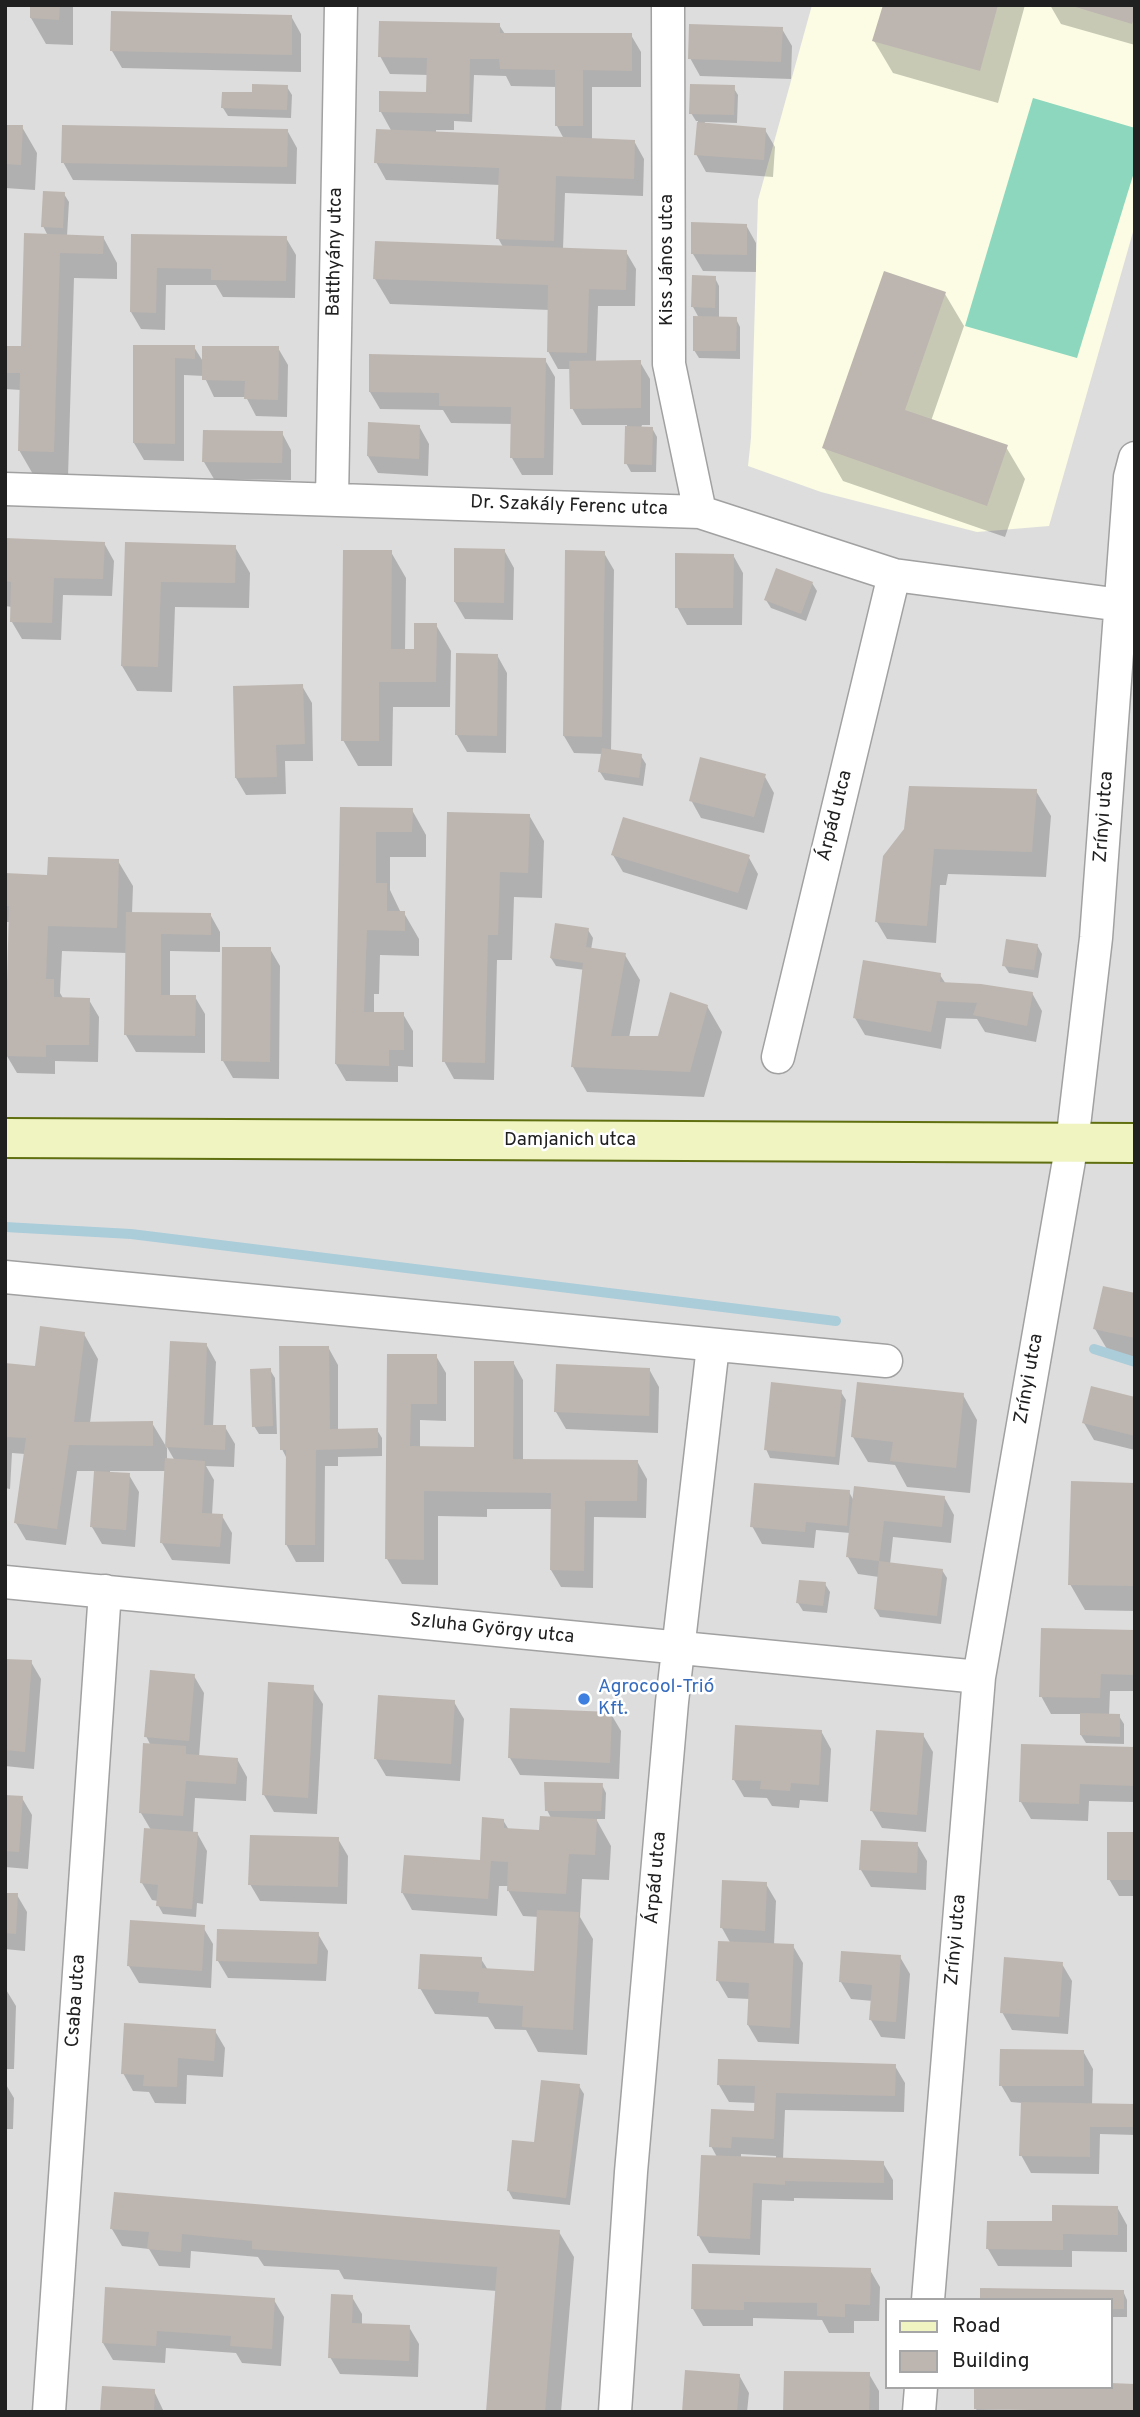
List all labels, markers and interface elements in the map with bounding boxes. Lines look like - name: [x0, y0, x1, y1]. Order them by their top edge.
- street label: Batthyány utca: [323, 187, 349, 317]
- street label: Kiss János utca: [657, 194, 679, 326]
- street label: Dr. Szakály Ferenc utca: [470, 492, 668, 522]
- street label: Árpád utca: [814, 768, 858, 864]
- street label: Zrínyi utca: [1090, 771, 1120, 863]
- street label: Damjanich utca: [504, 1130, 636, 1152]
- street label: Zrínyi utca: [1011, 1332, 1049, 1426]
- street label: Szluha György utca: [409, 1610, 575, 1650]
- place label: Agrocool-Trió Kft.: [598, 1677, 714, 1721]
- marker: Agrocool-Trió Kft.: [576, 1691, 592, 1707]
- street label: Árpád utca: [642, 1831, 672, 1925]
- street label: Zrínyi utca: [942, 1893, 972, 1987]
- street label: Csaba utca: [62, 1954, 92, 2048]
- legend: [884, 2298, 1112, 2389]
- text: Road: [952, 2313, 1001, 2340]
- text: Building: [952, 2348, 1030, 2375]

